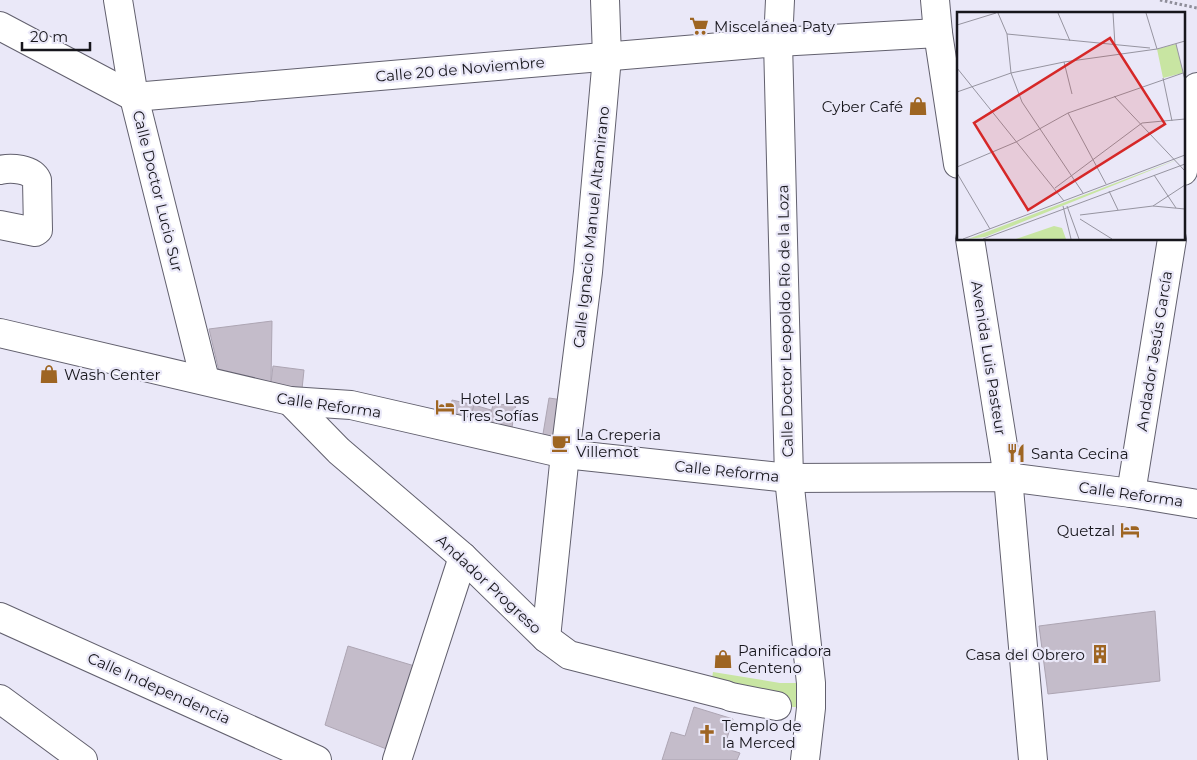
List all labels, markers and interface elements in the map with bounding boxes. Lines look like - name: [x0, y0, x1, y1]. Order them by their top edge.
- inset map: [957, 12, 1184, 240]
- supermarket icon: Miscelánea Paty: [688, 15, 710, 37]
- place label: Miscelánea Paty: [714, 17, 836, 36]
- scale bar: [22, 20, 90, 52]
- text: 20 m: [30, 27, 68, 46]
- street label: Calle 20 de Noviembre: [375, 52, 545, 86]
- shop icon: Cyber Café: [907, 95, 929, 117]
- place label: Cyber Café: [822, 97, 903, 116]
- street label: Calle Ignacio Manuel Altamirano: [569, 105, 613, 349]
- street label: Calle Doctor Lucio Sur: [129, 108, 187, 274]
- street label: Calle Doctor Leopoldo Río de la Loza: [773, 184, 797, 458]
- street label: Andador Jesús García: [1132, 269, 1176, 433]
- street label: Avenida Luis Pasteur: [967, 279, 1011, 437]
- shop icon: Wash Center: [38, 363, 60, 385]
- place label: Wash Center: [64, 365, 160, 384]
- street label: Calle Reforma: [276, 388, 382, 422]
- place label: Hotel Las Tres Sofías: [460, 389, 538, 425]
- hotel icon: Hotel Las Tres Sofías: [434, 396, 456, 418]
- place label: La Creperia Villemot: [576, 425, 661, 461]
- cafe icon: La Creperia Villemot: [550, 432, 572, 454]
- restaurant icon: Santa Cecina: [1005, 442, 1027, 464]
- place label: Santa Cecina: [1031, 444, 1129, 463]
- street label: Calle Reforma: [674, 456, 780, 486]
- street label: Calle Reforma: [1078, 477, 1184, 511]
- hotel icon: Quetzal: [1119, 519, 1141, 541]
- place label: Quetzal: [1057, 521, 1115, 540]
- street label: Andador Progreso: [432, 530, 546, 638]
- place label: Panificadora Centeno: [738, 641, 832, 677]
- building icon: Casa del Obrero: [1089, 643, 1111, 665]
- place label: Casa del Obrero: [965, 645, 1085, 664]
- street label: Calle Independencia: [85, 648, 233, 728]
- shop icon: Panificadora Centeno: [712, 648, 734, 670]
- place label: Templo de la Merced: [722, 716, 802, 752]
- church icon: Templo de la Merced: [696, 723, 718, 745]

